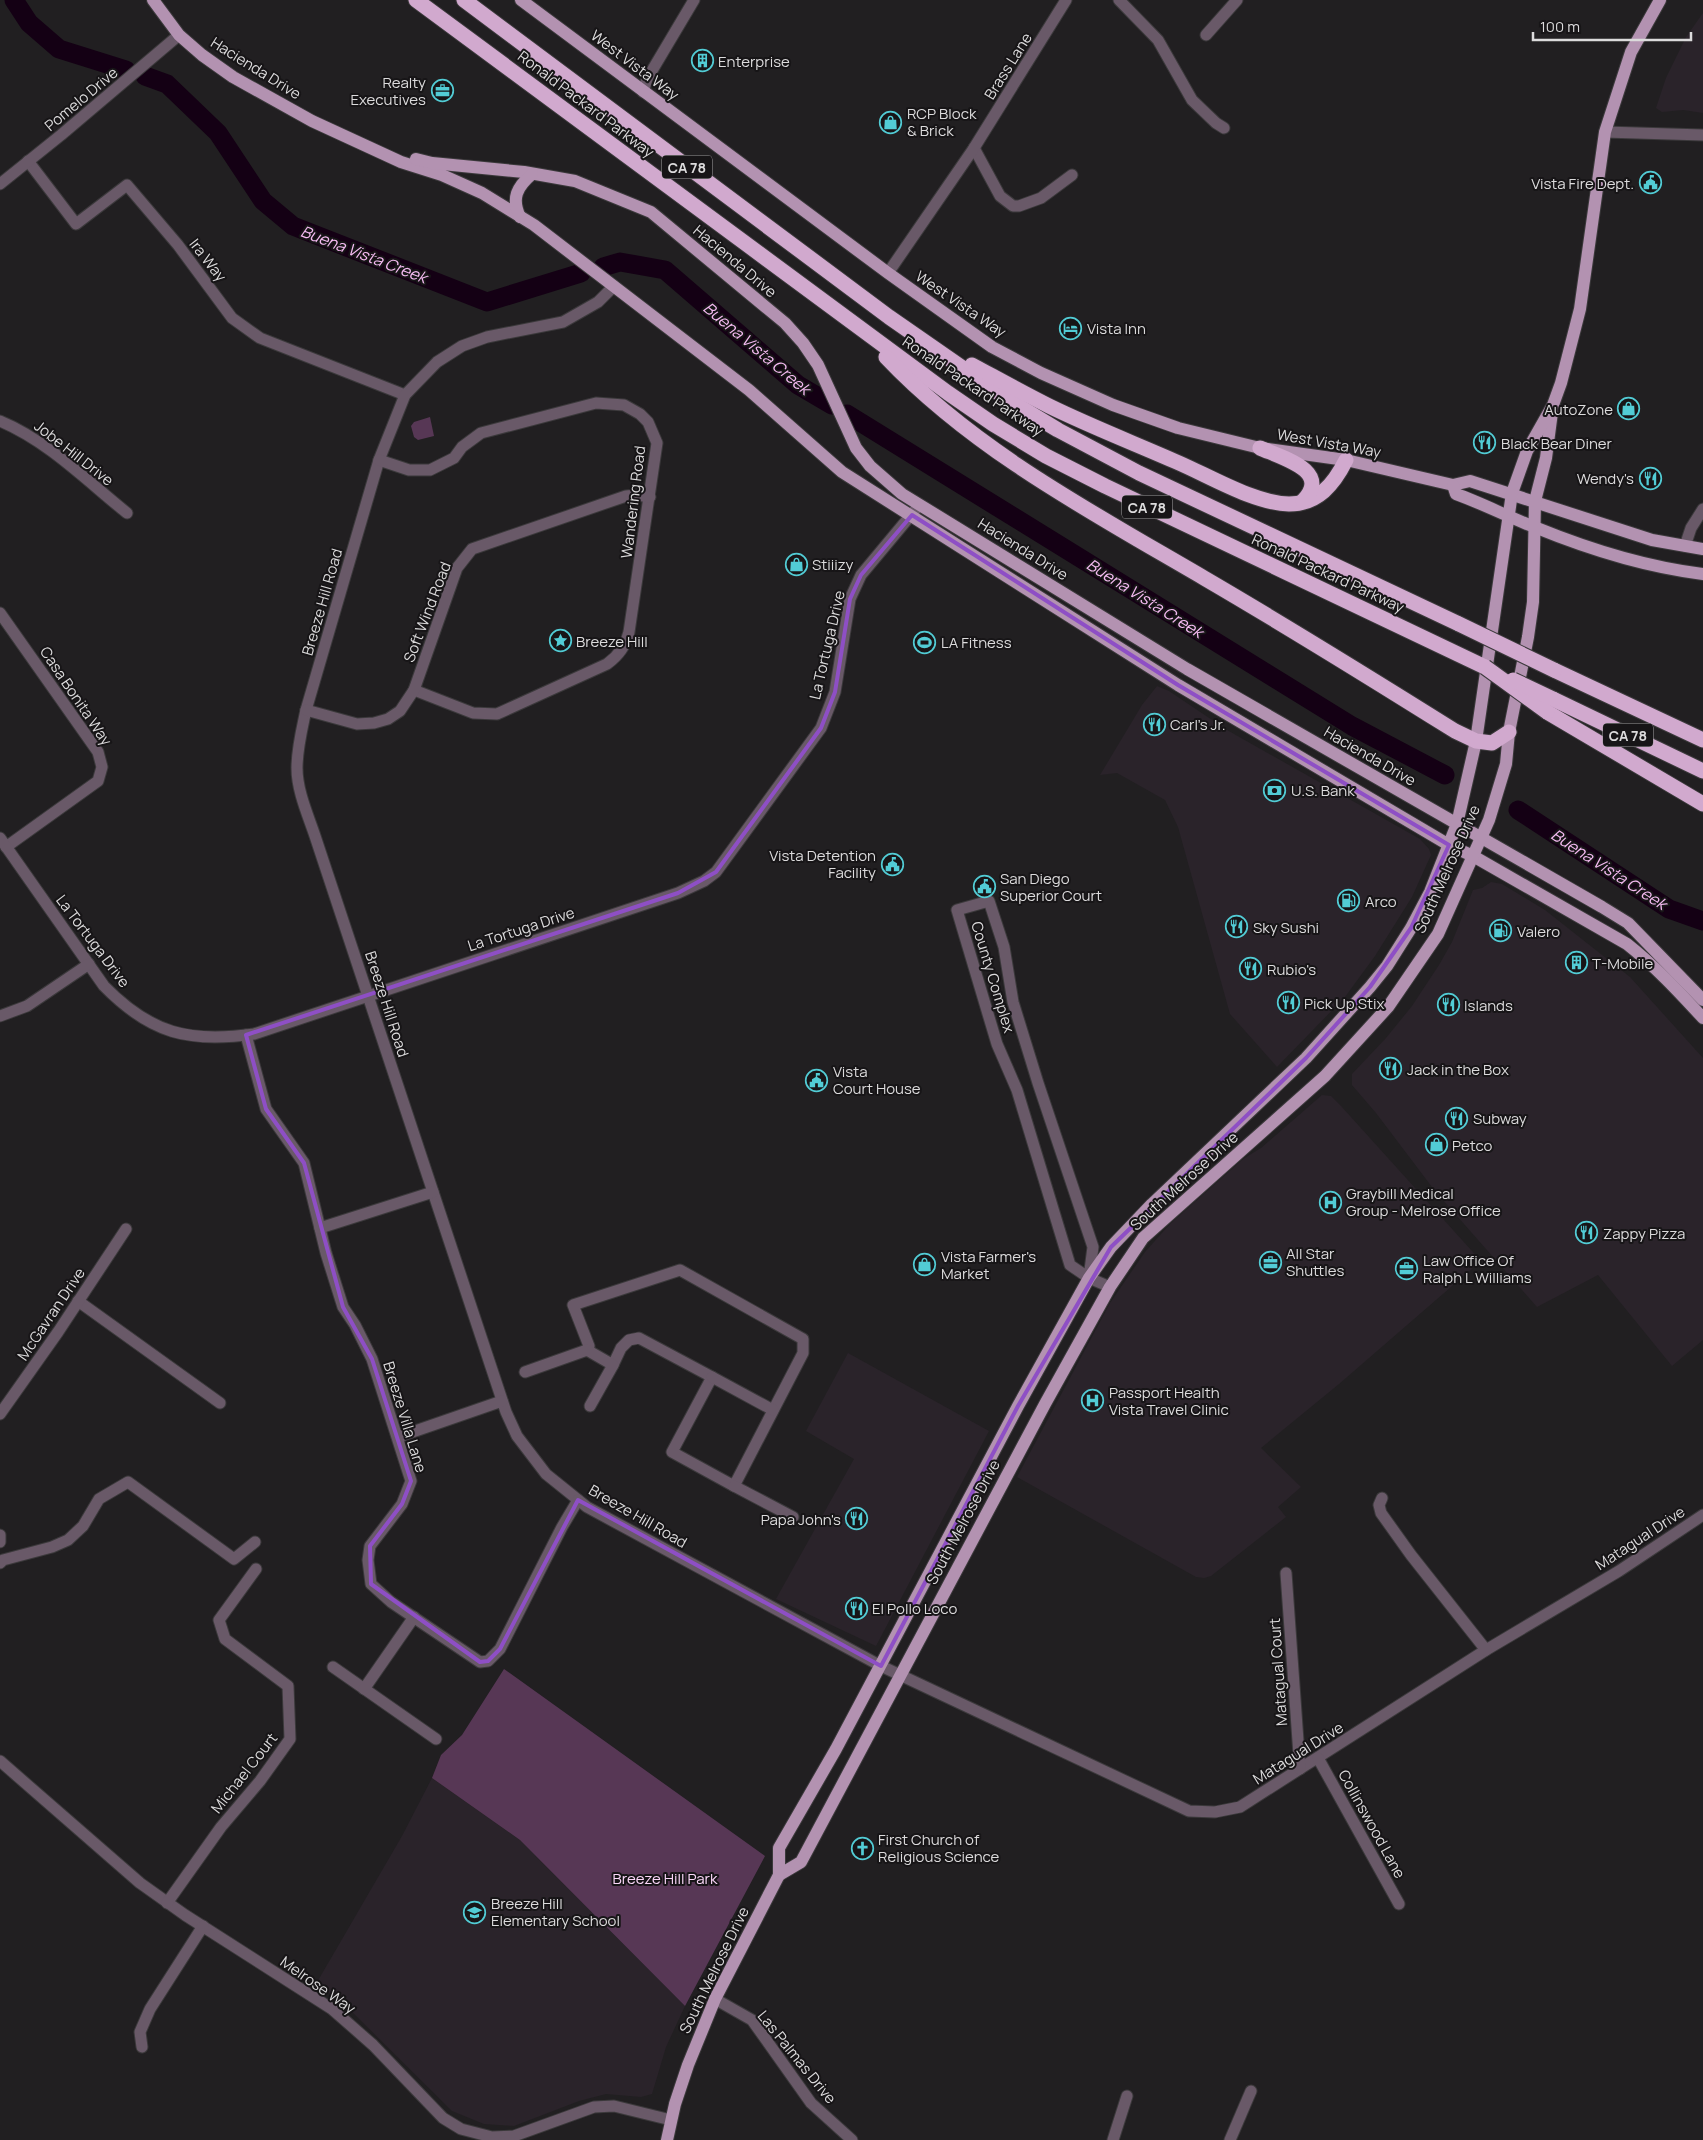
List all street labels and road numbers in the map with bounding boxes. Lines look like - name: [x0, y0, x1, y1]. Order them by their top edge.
- street label: West Vista Way: [587, 25, 683, 105]
- street label: Brass Lane: [979, 28, 1037, 103]
- street label: Hacienda Drive: [207, 32, 305, 104]
- street label: Ronald Packard Parkway: [513, 46, 659, 162]
- street label: Pomelo Drive: [40, 62, 122, 136]
- road number: CA 78: [662, 156, 712, 178]
- street label: Hacienda Drive: [689, 220, 781, 302]
- street label: Ira Way: [185, 234, 231, 286]
- street label: West Vista Way: [911, 266, 1011, 342]
- street label: Ronald Packard Parkway: [898, 331, 1048, 441]
- street label: Jobe Hill Drive: [30, 415, 118, 491]
- street label: West Vista Way: [1275, 424, 1383, 463]
- street label: Wandering Road: [616, 444, 650, 560]
- road number: CA 78: [1122, 496, 1172, 518]
- street label: Hacienda Drive: [974, 513, 1072, 585]
- street label: Ronald Packard Parkway: [1248, 528, 1408, 618]
- street label: Breeze Hill Road: [297, 546, 347, 658]
- street label: Soft Wind Road: [398, 559, 456, 665]
- street label: La Tortuga Drive: [804, 588, 850, 702]
- street label: Casa Bonita Way: [35, 642, 117, 750]
- street label: Hacienda Drive: [1320, 721, 1420, 791]
- road number: CA 78: [1603, 724, 1653, 746]
- street label: South Melrose Drive: [1409, 801, 1485, 937]
- street label: La Tortuga Drive: [51, 890, 135, 992]
- street label: La Tortuga Drive: [465, 902, 577, 956]
- street label: County Complex: [966, 919, 1020, 1035]
- street label: Breeze Hill Road: [360, 948, 414, 1060]
- street label: South Melrose Drive: [1125, 1127, 1243, 1235]
- street label: McGavran Drive: [12, 1263, 90, 1364]
- street label: Breeze Villa Lane: [378, 1359, 432, 1475]
- street label: South Melrose Drive: [921, 1456, 1005, 1588]
- street label: Breeze Hill Road: [585, 1479, 691, 1553]
- street label: Matagual Drive: [1591, 1501, 1689, 1575]
- street label: Matagual Court: [1264, 1617, 1292, 1727]
- street label: Matagual Drive: [1249, 1717, 1347, 1789]
- street label: Michael Court: [206, 1728, 282, 1818]
- street label: Collinswood Lane: [1333, 1766, 1411, 1882]
- street label: South Melrose Drive: [674, 1903, 754, 2037]
- street label: Melrose Way: [276, 1951, 360, 2019]
- street label: Las Palmas Drive: [753, 2006, 841, 2108]

